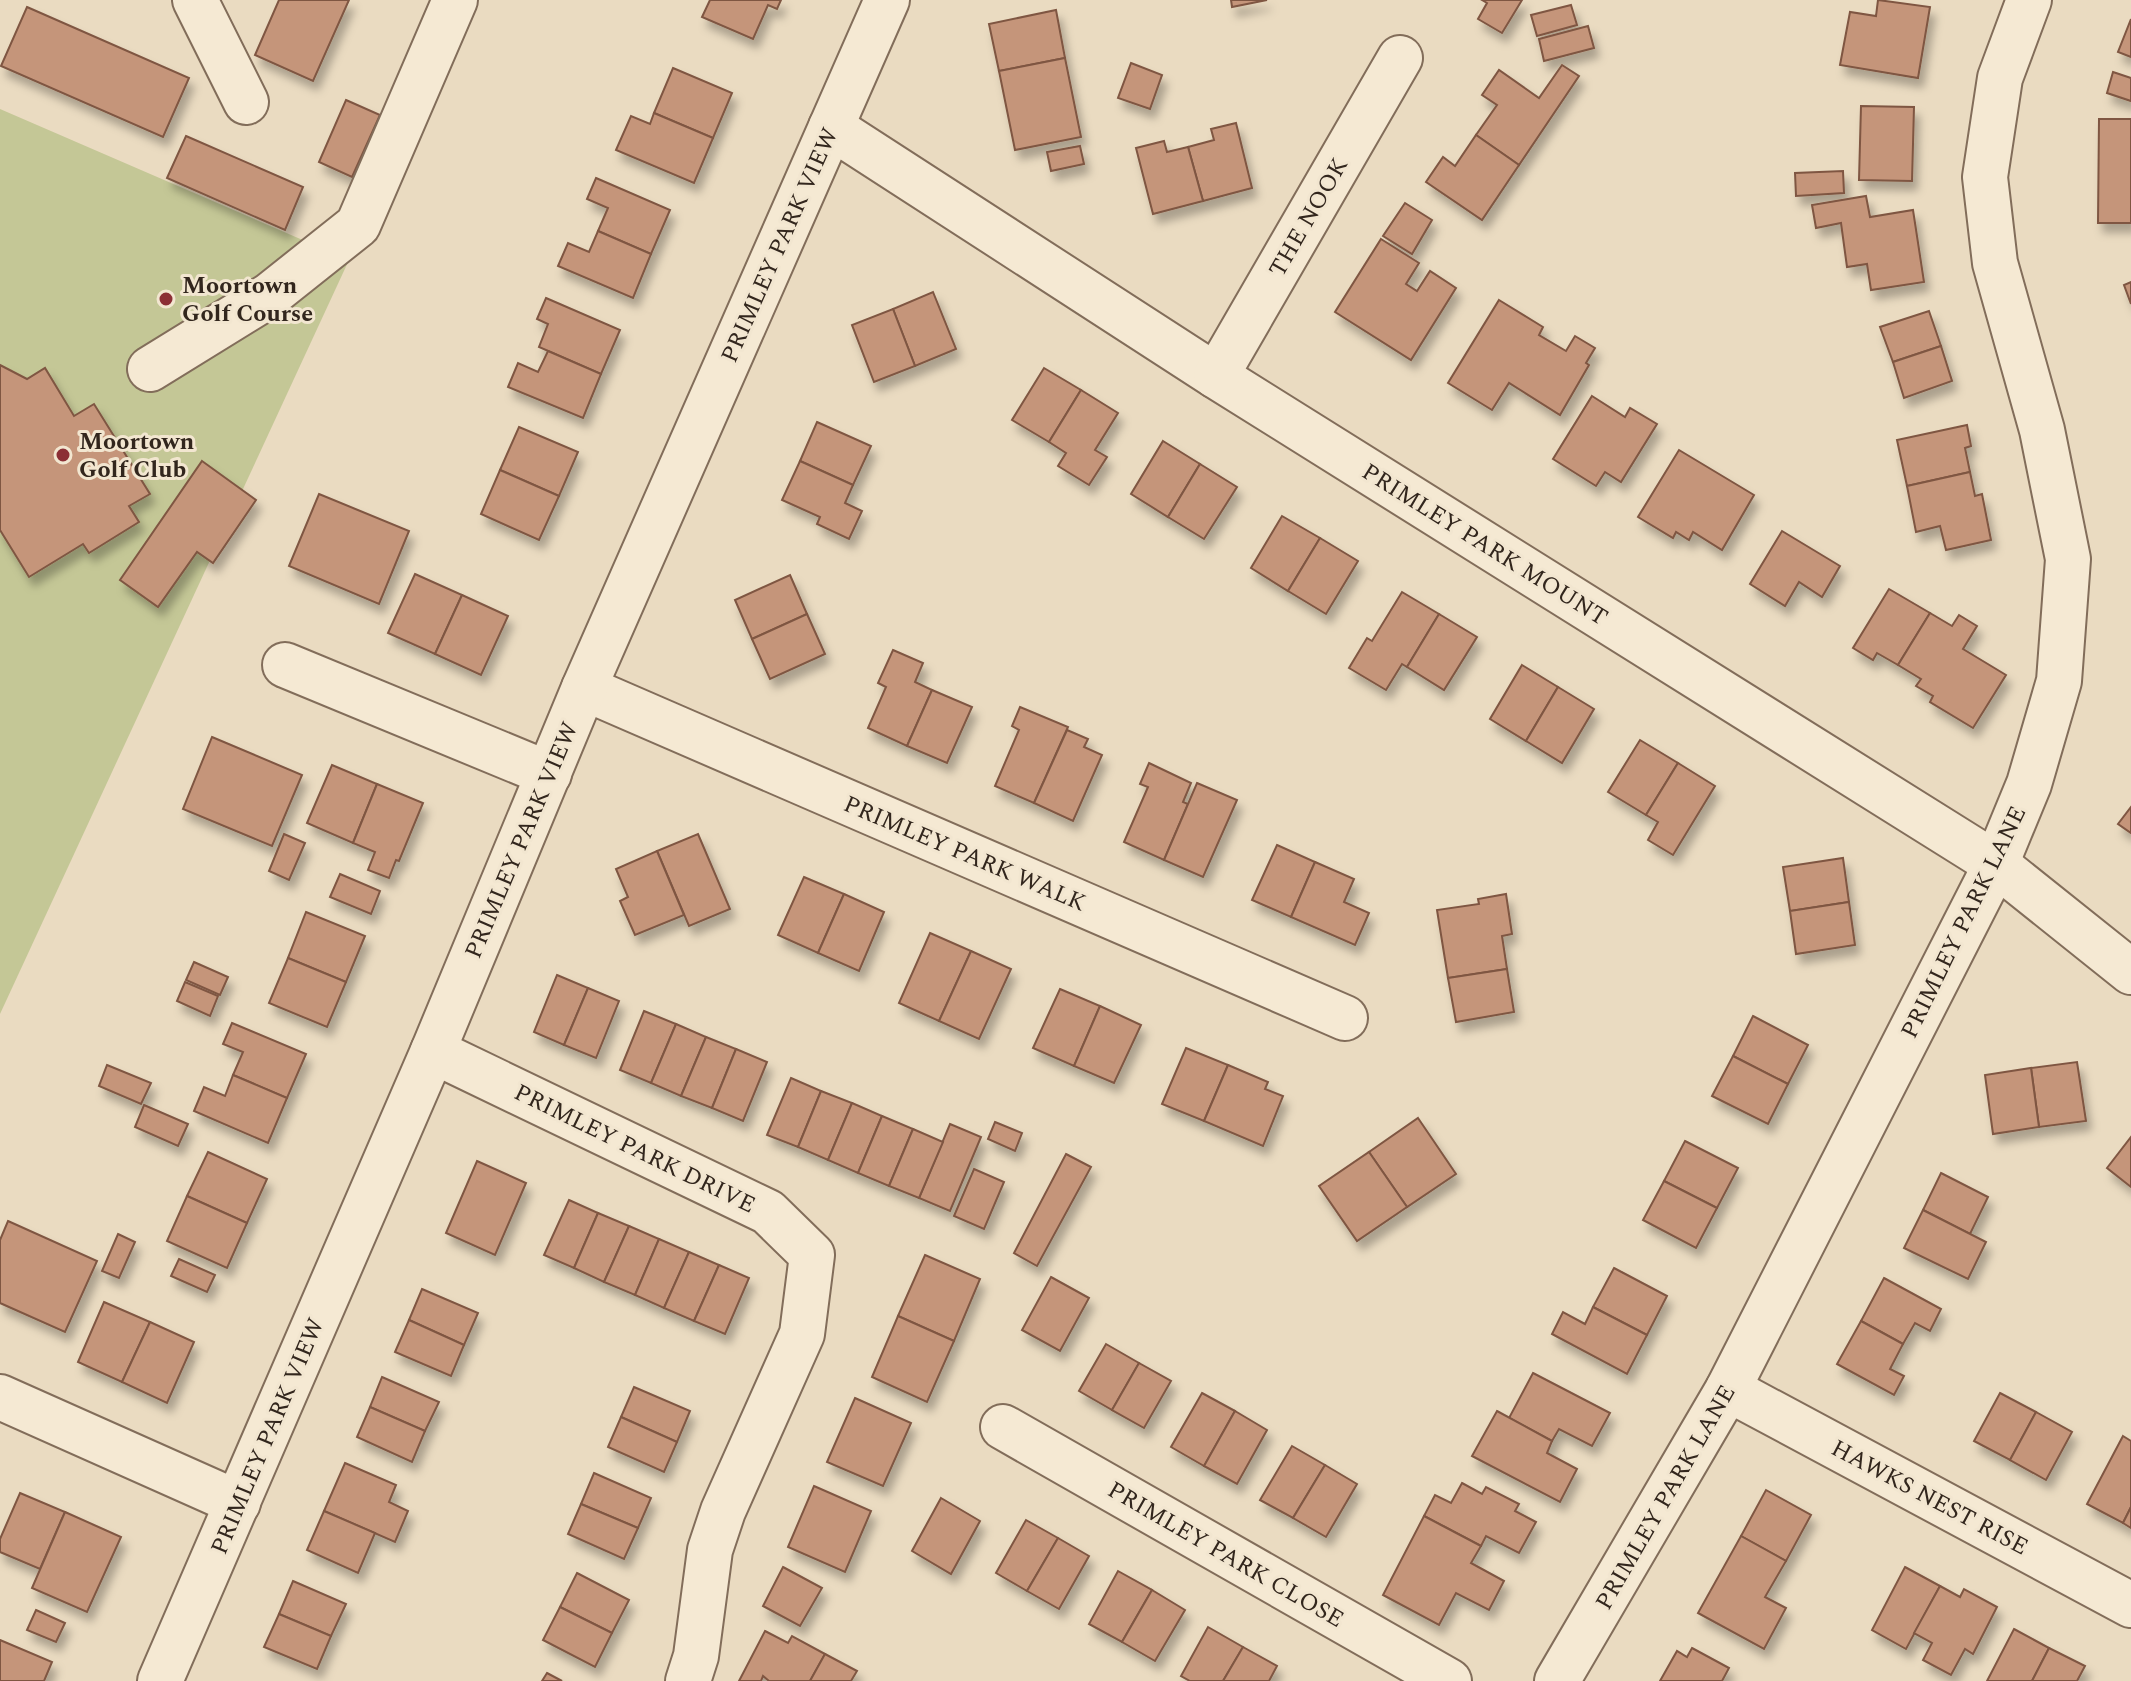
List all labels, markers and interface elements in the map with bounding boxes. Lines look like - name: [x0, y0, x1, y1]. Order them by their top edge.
- street label: PRIMLEY PARK VIEW: [712, 122, 848, 369]
- street label: THE NOOK: [1260, 151, 1358, 284]
- place label: Moortown Golf Course: [182, 268, 313, 332]
- marker: Moortown Golf Course: [157, 290, 175, 308]
- place label: Moortown Golf Club: [79, 424, 194, 488]
- marker: Moortown Golf Club: [54, 446, 72, 464]
- street label: PRIMLEY PARK MOUNT: [1354, 454, 1615, 635]
- street label: PRIMLEY PARK VIEW: [456, 716, 588, 964]
- street label: PRIMLEY PARK WALK: [838, 786, 1091, 921]
- street label: PRIMLEY PARK LANE: [1892, 800, 2036, 1045]
- street label: PRIMLEY PARK DRIVE: [508, 1075, 761, 1223]
- street label: PRIMLEY PARK VIEW: [202, 1312, 334, 1560]
- street label: PRIMLEY PARK LANE: [1587, 1378, 1745, 1617]
- street label: HAWKS NEST RISE: [1824, 1431, 2035, 1565]
- street label: PRIMLEY PARK CLOSE: [1100, 1472, 1351, 1637]

